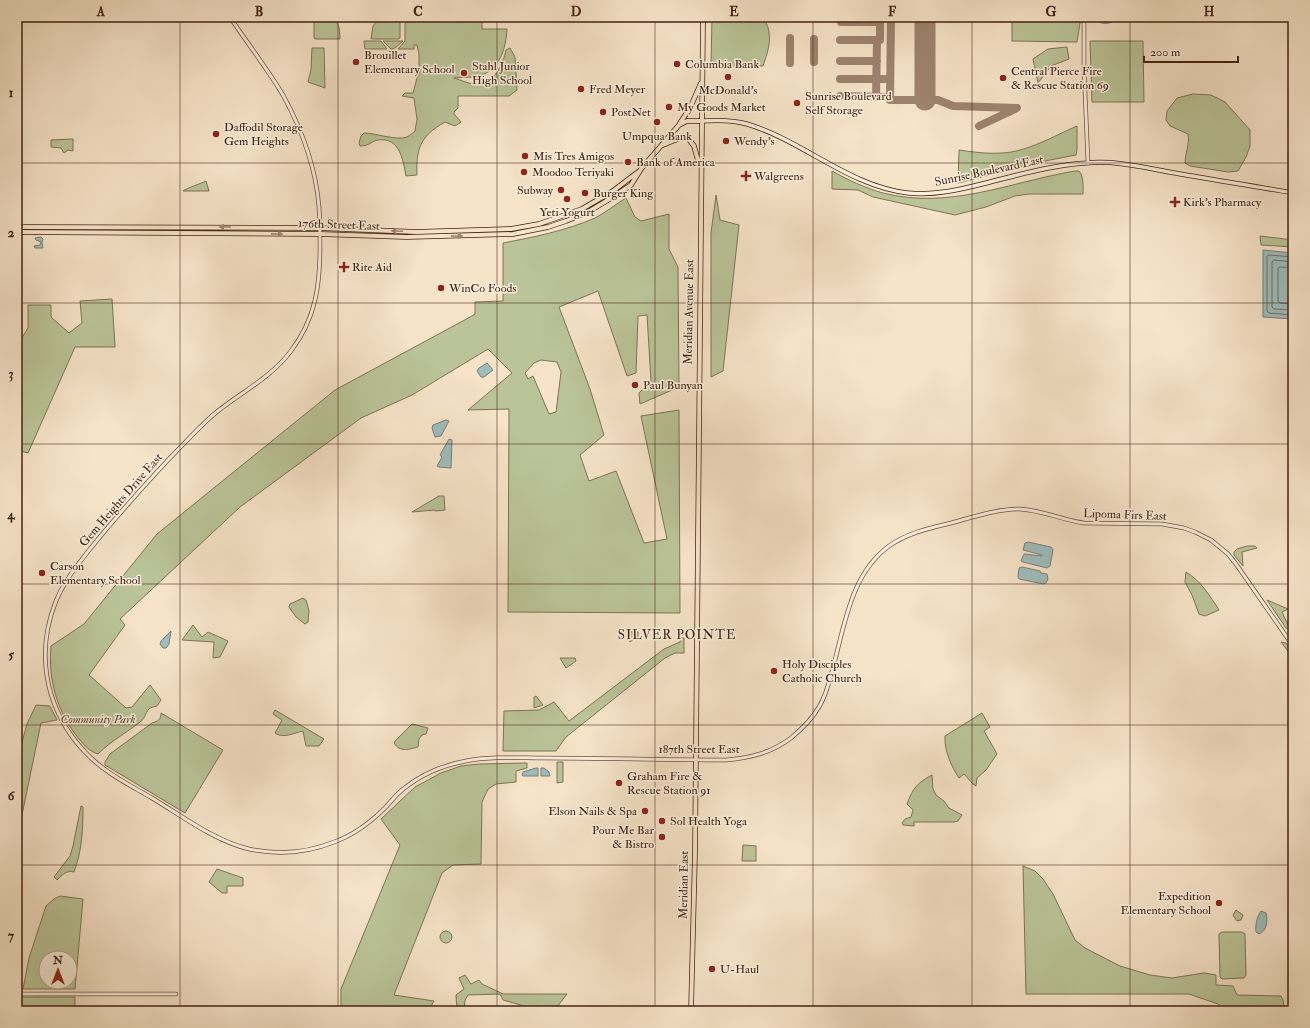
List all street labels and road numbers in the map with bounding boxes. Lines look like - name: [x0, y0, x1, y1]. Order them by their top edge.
- street label: Sunrise Boulevard East: [933, 152, 1045, 190]
- street label: 176th Street East: [298, 216, 380, 234]
- street label: Meridian Avenue East: [681, 259, 697, 365]
- street label: Gem Heights Drive East: [76, 450, 166, 550]
- street label: Lipoma Firs East: [1083, 506, 1167, 524]
- street label: 187th Street East: [658, 742, 740, 757]
- street label: Meridian East: [676, 851, 692, 919]

